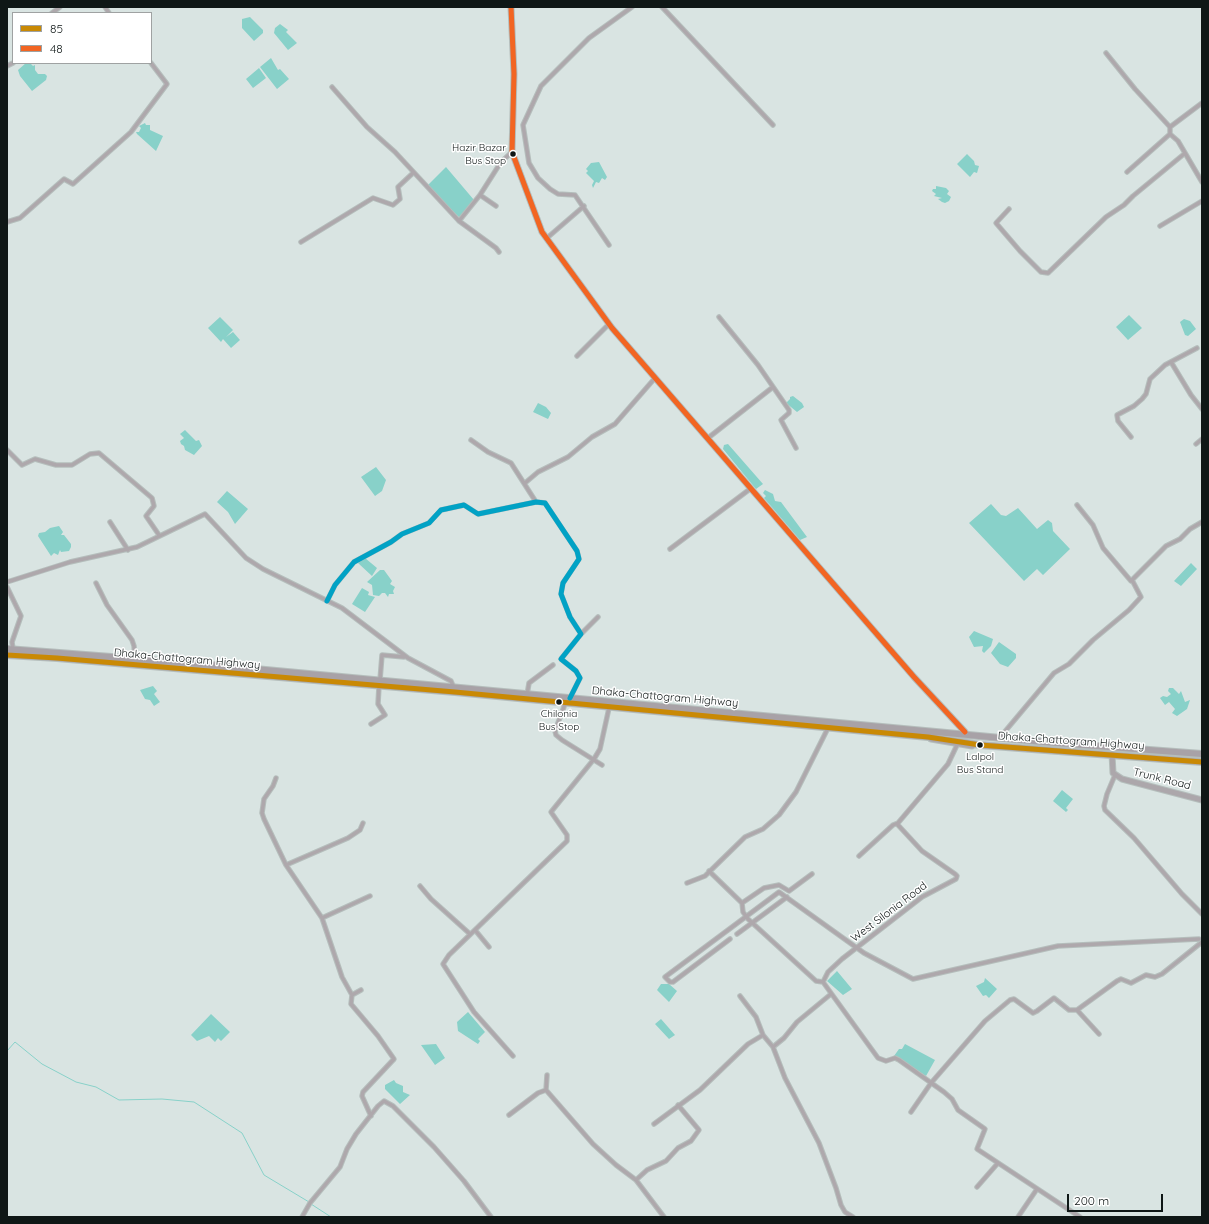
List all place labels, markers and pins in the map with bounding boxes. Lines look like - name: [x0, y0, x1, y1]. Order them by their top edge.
- place label: Hazir Bazar Bus Stop: [452, 142, 506, 166]
- marker: Hazir Bazar Bus Stop: [508, 149, 518, 159]
- marker: Chilonia Bus Stop: [554, 697, 564, 707]
- place label: Chilonia Bus Stop: [539, 708, 579, 732]
- marker: Lalpol Bus Stand: [975, 740, 985, 750]
- place label: Lalpol Bus Stand: [957, 751, 1003, 774]

